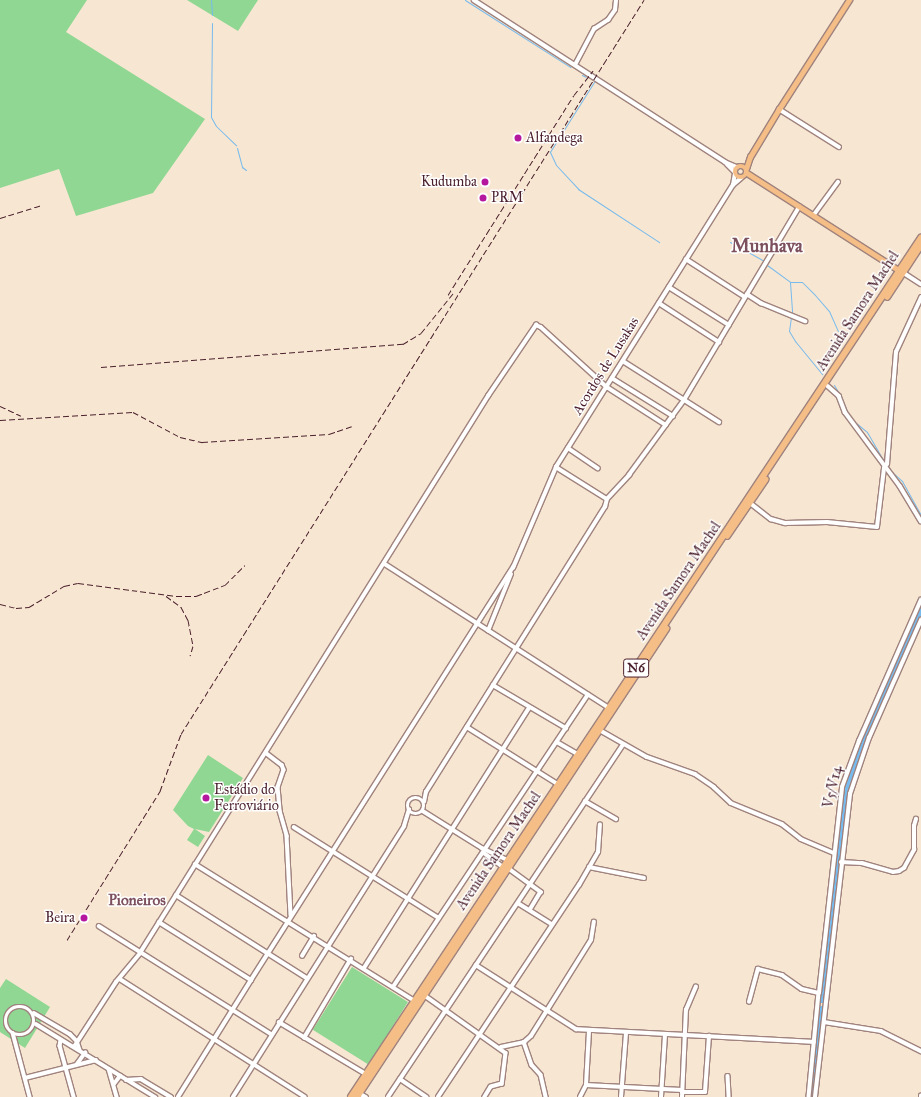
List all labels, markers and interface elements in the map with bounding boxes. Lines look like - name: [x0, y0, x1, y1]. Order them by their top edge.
- place label: Alfandega: [526, 130, 583, 146]
- marker: Alfandega: [513, 133, 523, 143]
- place label: Kudumba: [421, 174, 477, 190]
- marker: Kudumba: [480, 177, 490, 187]
- place label: PRM: [491, 190, 523, 206]
- marker: PRM: [478, 193, 488, 203]
- district label: Munhava: [731, 235, 803, 257]
- street label: Avenida Samora Machel: [813, 248, 903, 374]
- street label: Acordos de Lusakas: [569, 314, 643, 418]
- street label: Avenida Samora Machel: [633, 519, 725, 643]
- road number: N6: [623, 657, 649, 679]
- street label: V5/V14: [820, 764, 846, 810]
- place label: Estádio do Ferroviário: [214, 782, 279, 814]
- street label: Avenida Samora Machel: [453, 789, 545, 913]
- marker: Estádio do Ferroviário: [201, 793, 211, 803]
- district label: Pioneiros: [108, 892, 166, 910]
- place label: Beira: [45, 910, 75, 926]
- marker: Beira: [78, 912, 90, 924]

